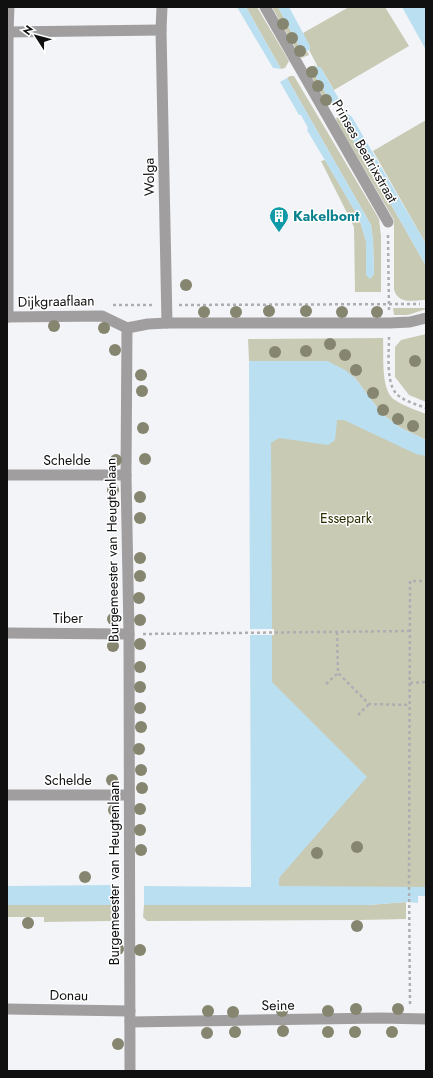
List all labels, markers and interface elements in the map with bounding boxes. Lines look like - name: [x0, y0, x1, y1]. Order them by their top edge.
- north arrow: [16, 16, 56, 56]
- text: N: [19, 22, 37, 38]
- street label: Prinses Beatrixstraat: [327, 96, 403, 207]
- street label: Wolga: [139, 158, 159, 196]
- building icon: Kakelbont: [268, 205, 290, 233]
- place label: Kakelbont: [293, 206, 360, 226]
- street label: Dijkgraaflaan: [17, 290, 95, 312]
- street label: Schelde: [43, 450, 91, 470]
- street label: Burgemeester van Heugtenlaan: [100, 458, 124, 642]
- park label: Essepark: [320, 508, 373, 528]
- street label: Tiber: [53, 608, 83, 628]
- street label: Schelde: [44, 770, 92, 790]
- street label: Burgemeester van Heugtenlaan: [104, 781, 124, 965]
- street label: Donau: [50, 985, 88, 1005]
- street label: Seine: [261, 995, 295, 1015]

